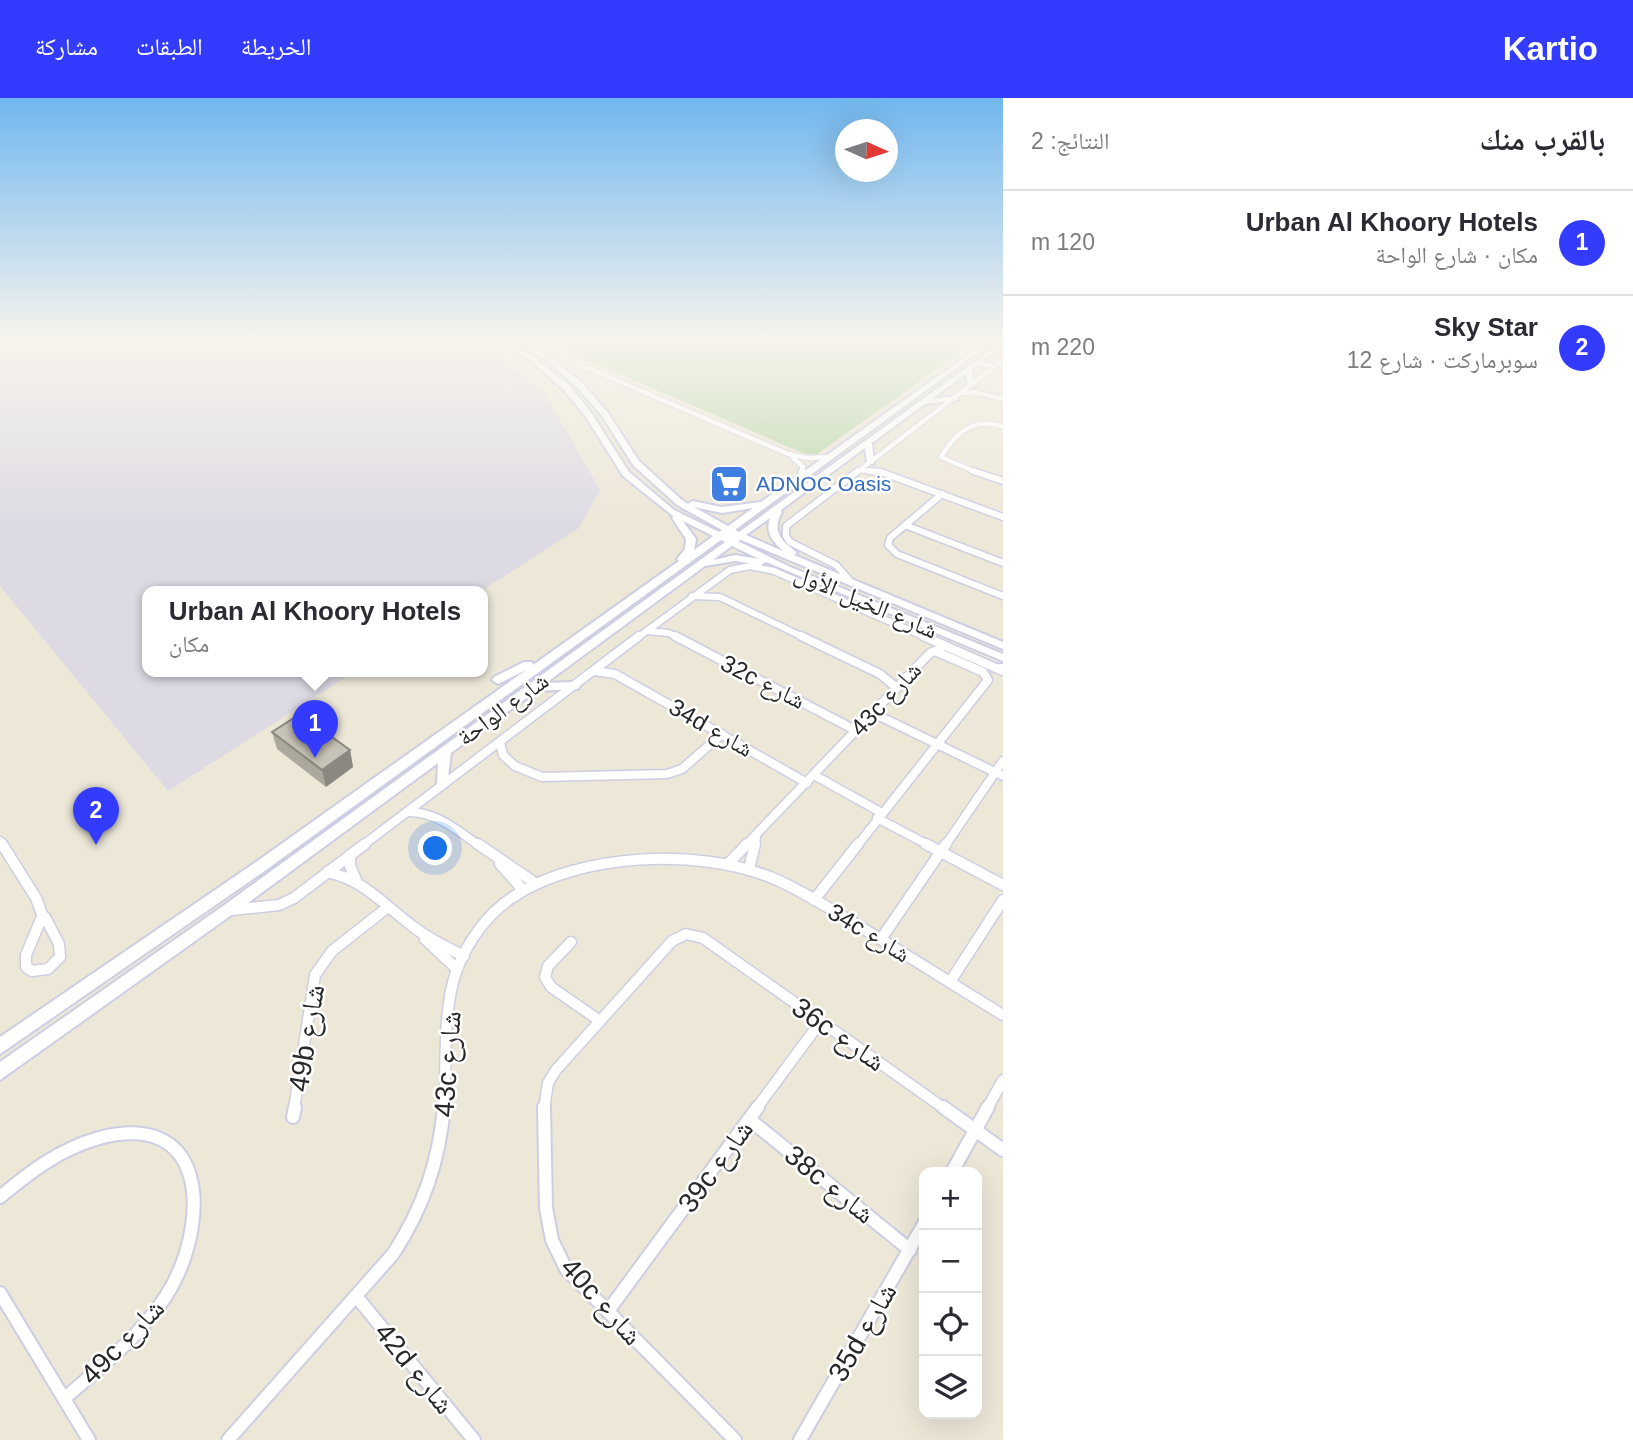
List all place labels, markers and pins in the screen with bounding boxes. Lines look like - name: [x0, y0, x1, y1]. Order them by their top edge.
- supermarket icon: ADNOC Oasis: [708, 463, 750, 505]
- place label: ADNOC Oasis: [756, 472, 891, 495]
- pin: 1: [292, 700, 338, 758]
- pin: 2: [73, 787, 119, 845]

